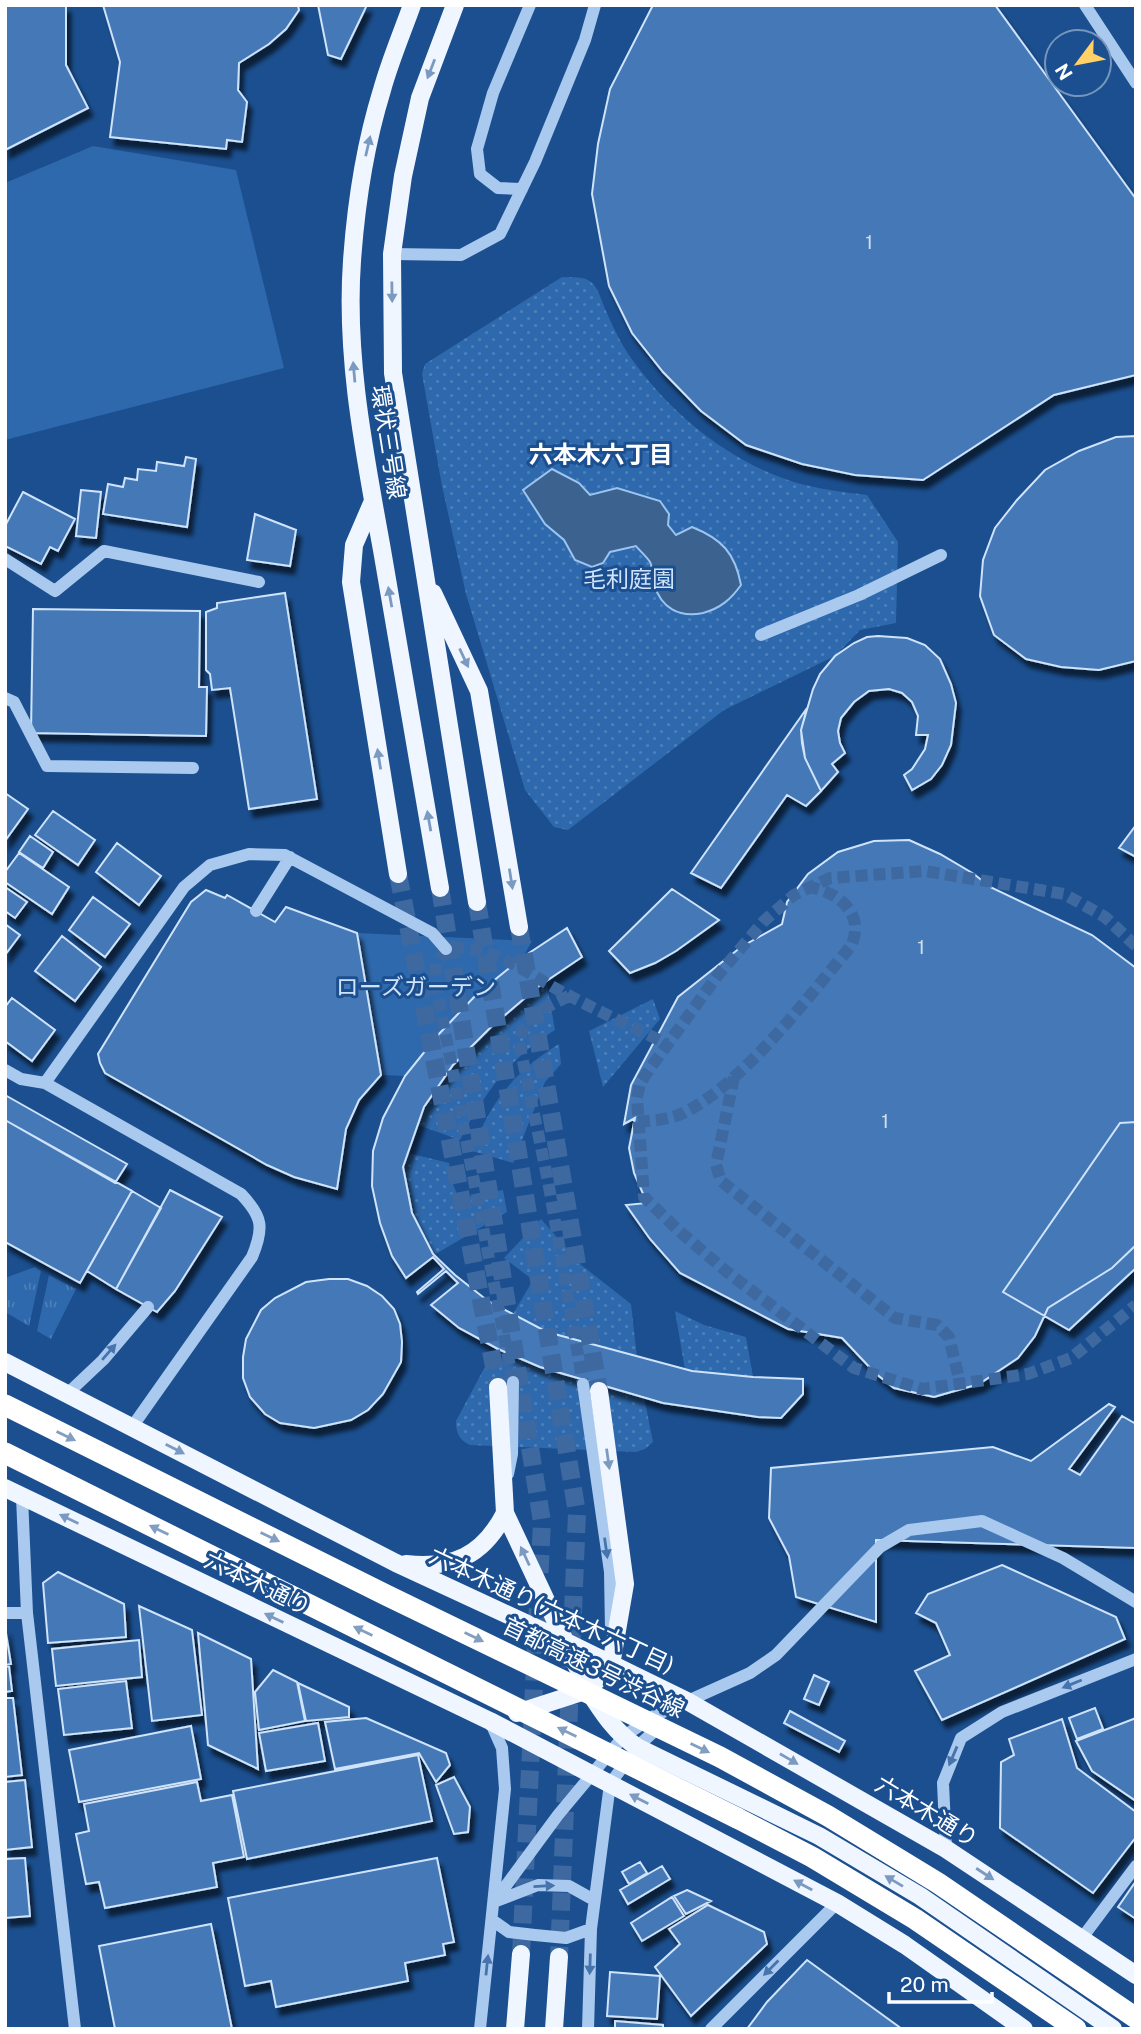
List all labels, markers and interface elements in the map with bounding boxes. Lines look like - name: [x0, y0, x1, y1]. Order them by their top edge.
- north arrow: [1043, 28, 1113, 98]
- one-way arrow: [426, 59, 437, 80]
- text: N: [1050, 60, 1077, 84]
- one-way arrow: [363, 135, 374, 157]
- house number: 1: [865, 231, 873, 253]
- one-way arrow: [386, 281, 398, 303]
- one-way arrow: [349, 361, 360, 383]
- street label: 環状三号線: [367, 383, 411, 501]
- district label: 六本木六丁目: [529, 440, 673, 468]
- park label: 毛利庭園: [583, 565, 675, 592]
- one-way arrow: [384, 586, 395, 608]
- one-way arrow: [458, 648, 470, 668]
- one-way arrow: [373, 748, 384, 770]
- one-way arrow: [423, 810, 434, 832]
- one-way arrow: [506, 868, 517, 890]
- house number: 1: [917, 936, 925, 958]
- park label: ローズガーデン: [336, 973, 496, 1000]
- house number: 1: [881, 1110, 889, 1132]
- one-way arrow: [101, 1344, 116, 1361]
- one-way arrow: [56, 1430, 76, 1441]
- one-way arrow: [165, 1443, 185, 1455]
- one-way arrow: [603, 1448, 614, 1470]
- one-way arrow: [59, 1514, 79, 1525]
- one-way arrow: [149, 1524, 169, 1535]
- one-way arrow: [260, 1531, 280, 1543]
- one-way arrow: [601, 1537, 612, 1559]
- street label: 六本木通り(六本木六丁目): [425, 1541, 679, 1679]
- street label: 六本木通り: [200, 1546, 316, 1620]
- one-way arrow: [519, 1546, 531, 1566]
- street label: 首都高速3号渋谷線: [499, 1611, 689, 1723]
- one-way arrow: [264, 1612, 284, 1623]
- one-way arrow: [353, 1626, 373, 1637]
- one-way arrow: [464, 1632, 484, 1643]
- one-way arrow: [1062, 1679, 1083, 1690]
- one-way arrow: [557, 1726, 577, 1737]
- one-way arrow: [690, 1742, 710, 1753]
- one-way arrow: [947, 1746, 958, 1767]
- one-way arrow: [779, 1753, 799, 1765]
- street label: 六本木通り: [871, 1770, 983, 1852]
- one-way arrow: [628, 1793, 648, 1805]
- one-way arrow: [976, 1867, 994, 1881]
- one-way arrow: [885, 1875, 904, 1887]
- one-way arrow: [793, 1879, 813, 1891]
- one-way arrow: [533, 1881, 555, 1892]
- one-way arrow: [584, 1953, 596, 1975]
- one-way arrow: [481, 1954, 492, 1976]
- one-way arrow: [764, 1959, 780, 1976]
- scale bar: [889, 1960, 992, 2004]
- text: 20 m: [900, 1972, 949, 1997]

